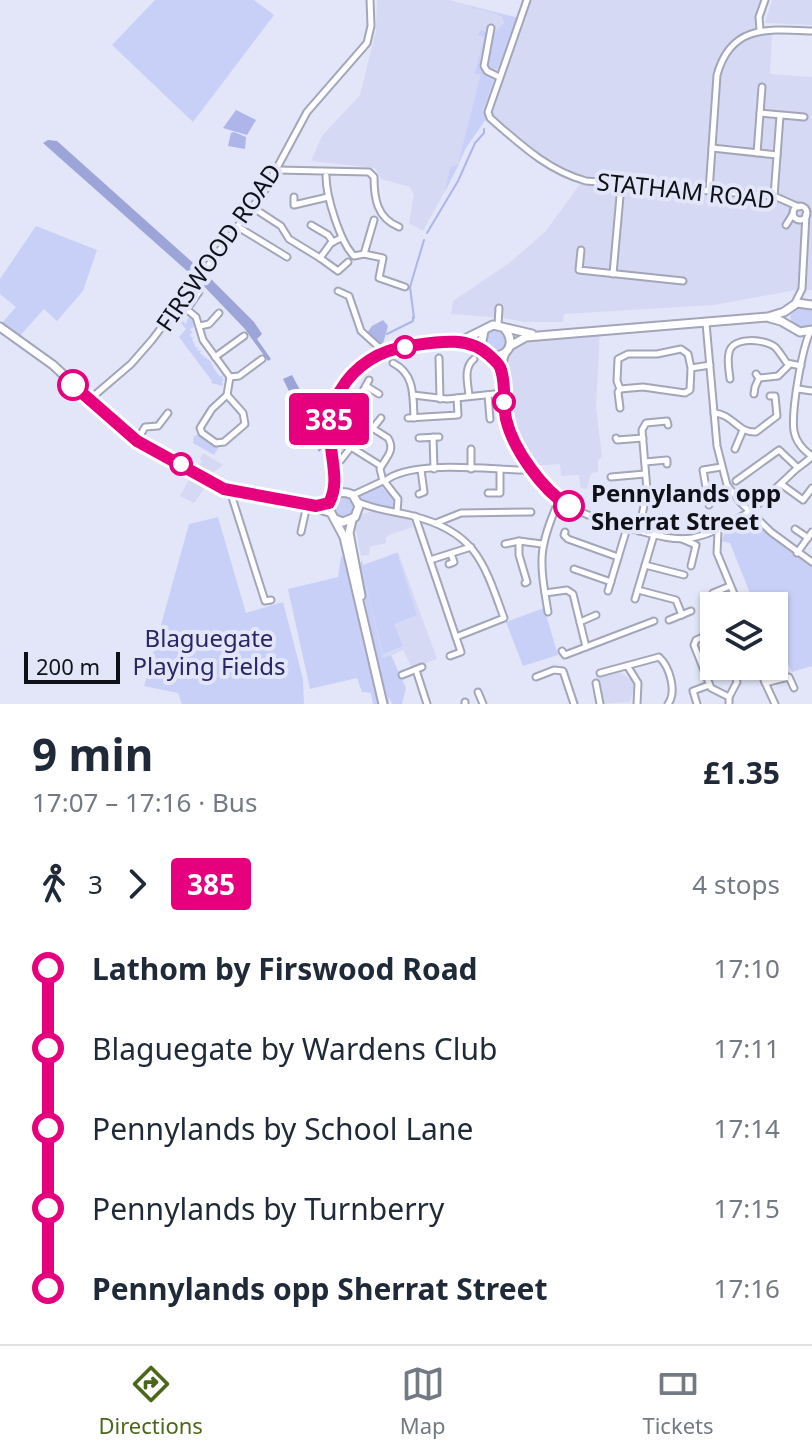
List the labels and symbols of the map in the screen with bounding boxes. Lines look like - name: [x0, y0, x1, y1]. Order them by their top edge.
- street label: FIRSWOOD ROAD: [148, 156, 288, 338]
- street label: STATHAM ROAD: [595, 164, 777, 216]
- unlabelled marker: [394, 336, 416, 358]
- unlabelled marker: [58, 370, 88, 400]
- unlabelled marker: [493, 391, 515, 413]
- line badge: 385: [283, 393, 375, 445]
- unlabelled marker: [170, 453, 192, 475]
- place label: Pennylands opp Sherrat Street: [591, 476, 781, 537]
- marker: Pennylands opp Sherrat Street: [554, 491, 584, 521]
- park label: Blaguegate Playing Fields: [132, 621, 286, 682]
- scale bar: [24, 648, 120, 684]

